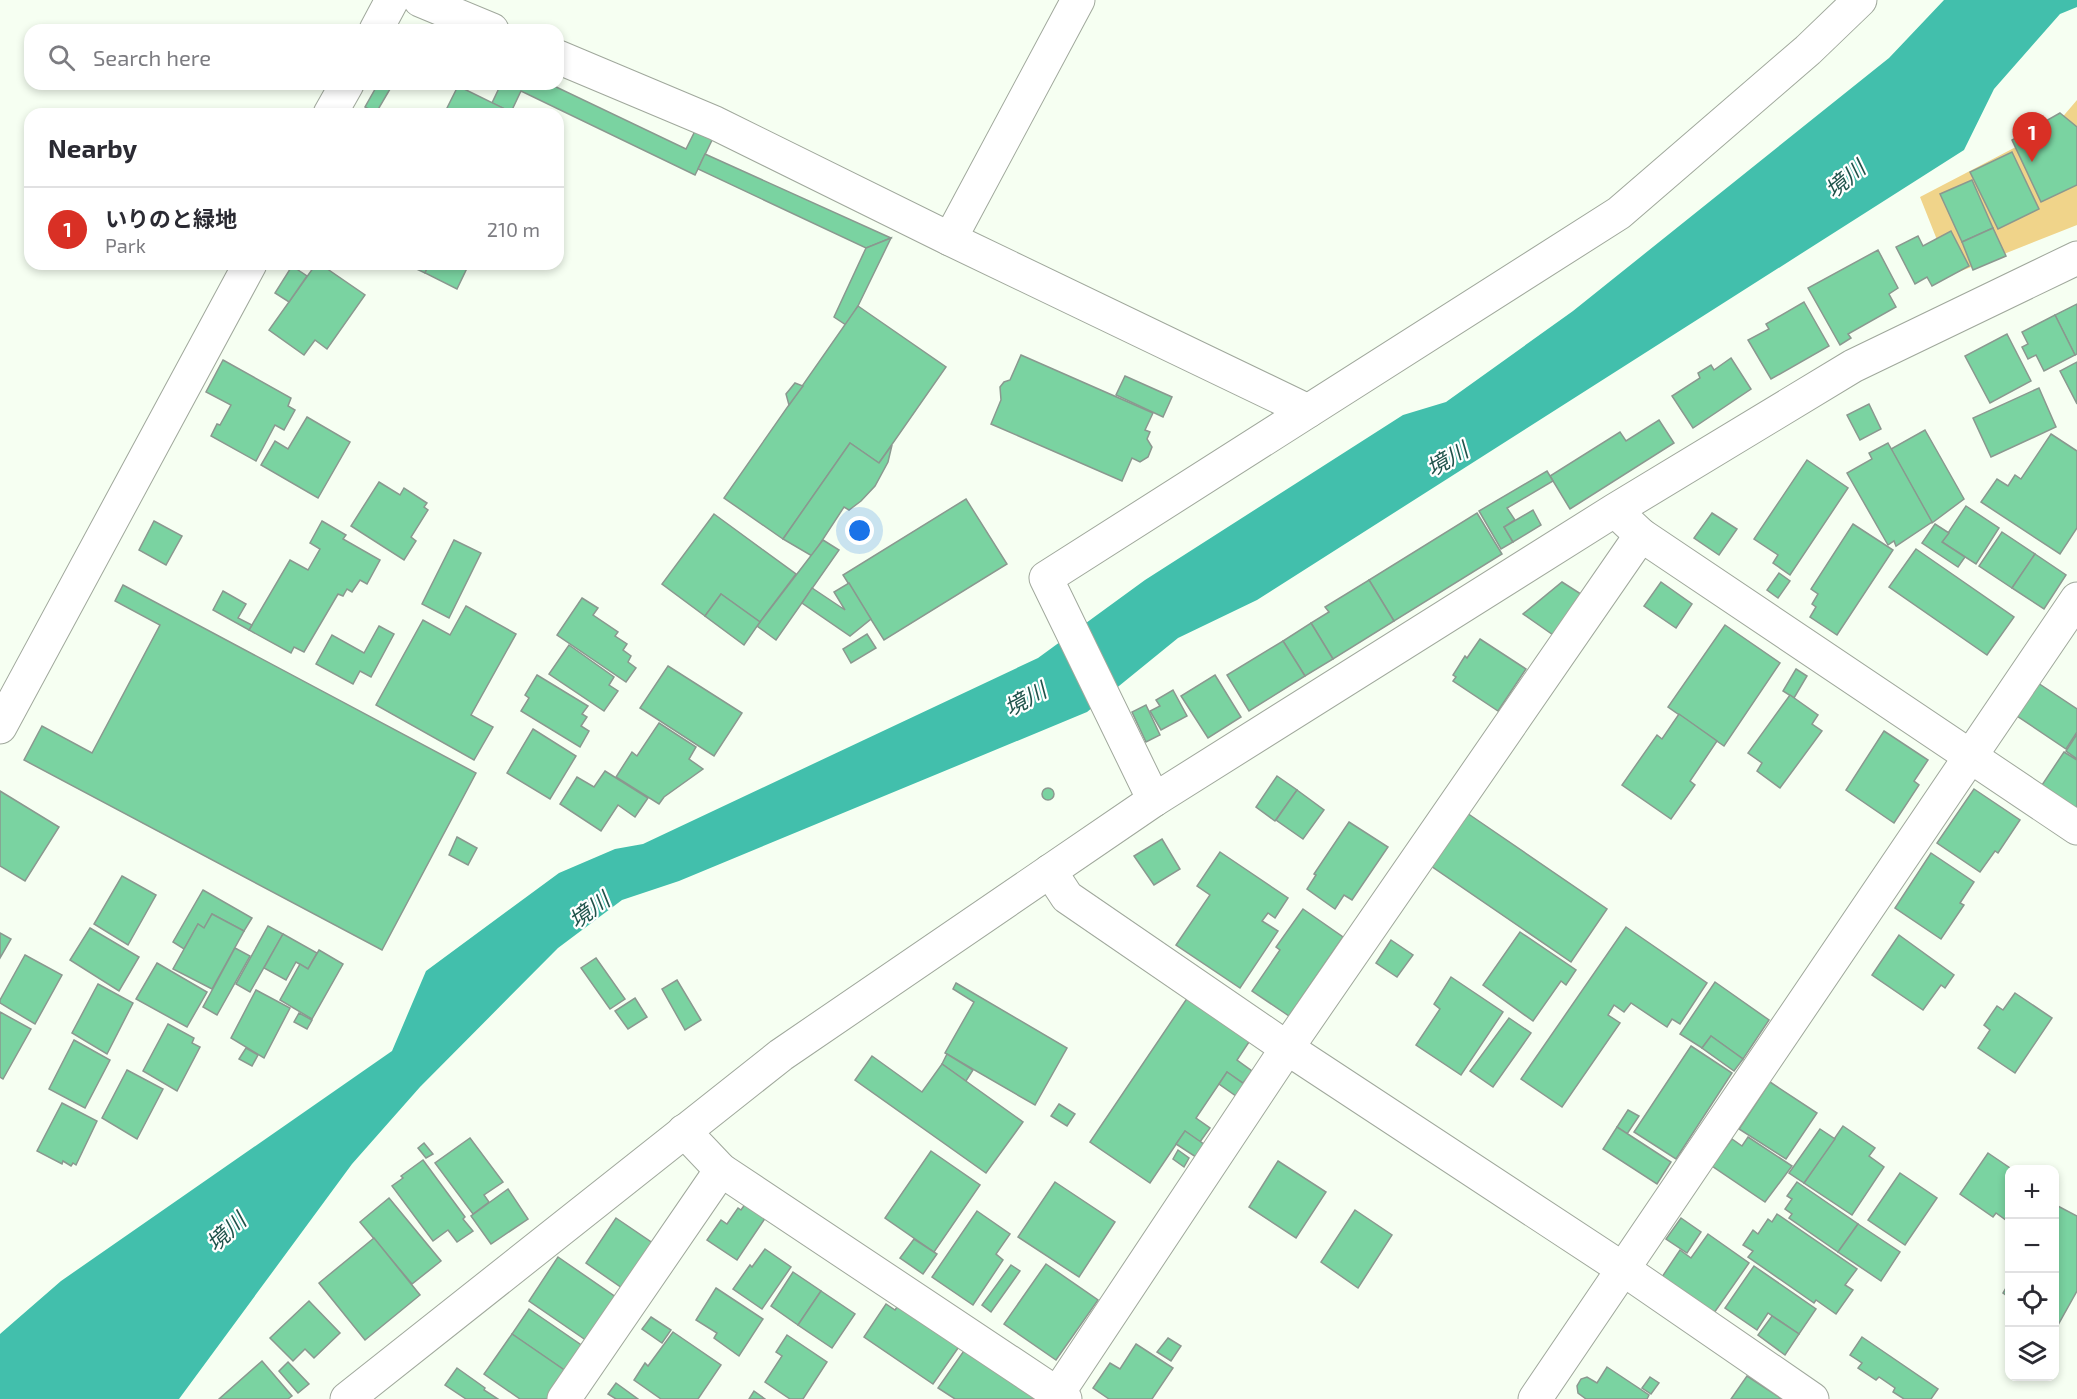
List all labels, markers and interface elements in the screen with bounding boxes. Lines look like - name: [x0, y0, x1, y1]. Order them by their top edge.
- search box: [24, 24, 564, 90]
- icon: search: [45, 41, 78, 74]
- text: Search here: [93, 44, 211, 70]
- pin: 1: [2012, 112, 2052, 162]
- text: Nearby: [48, 132, 137, 163]
- water label: 境川: [1819, 153, 1871, 202]
- text: いりのと緑地: [105, 205, 237, 231]
- text: 1: [63, 217, 72, 241]
- text: 210 m: [487, 217, 540, 241]
- text: Park: [105, 233, 146, 257]
- water label: 境川: [1421, 435, 1474, 480]
- your location: [845, 516, 874, 545]
- water label: 境川: [999, 675, 1052, 720]
- water label: 境川: [563, 885, 615, 933]
- map controls: [2005, 1165, 2059, 1381]
- button: +: [2005, 1165, 2059, 1219]
- water label: 境川: [200, 1205, 252, 1256]
- button: −: [2005, 1219, 2059, 1273]
- button: locate: [2005, 1273, 2059, 1327]
- button: layers: [2005, 1327, 2059, 1381]

